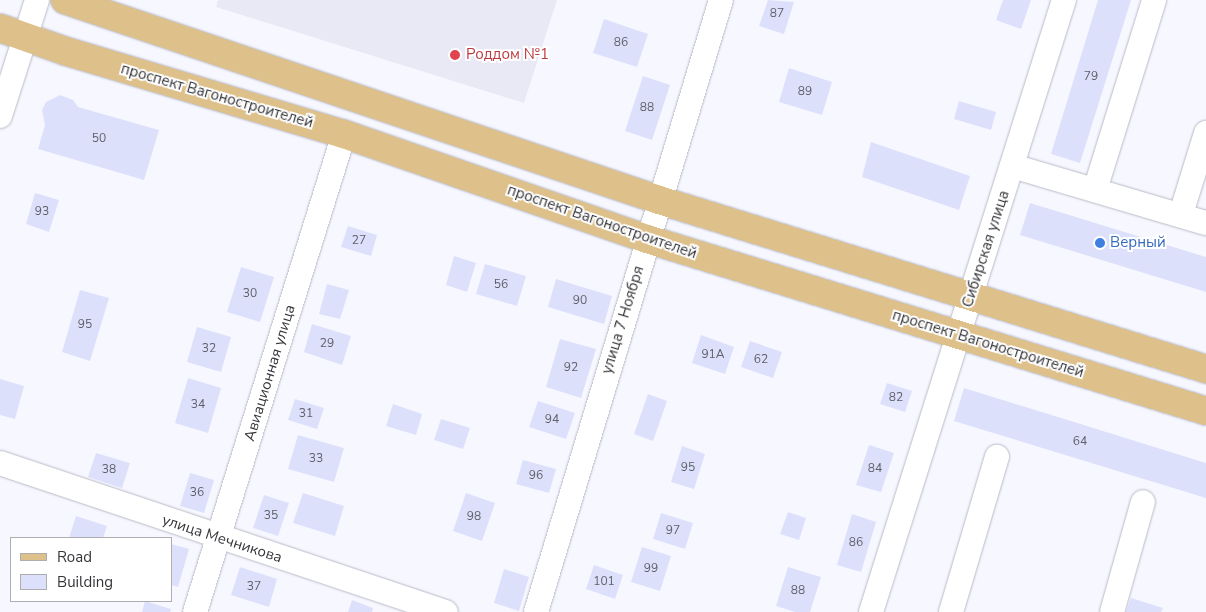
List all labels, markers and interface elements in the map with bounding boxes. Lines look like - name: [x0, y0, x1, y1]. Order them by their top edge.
- house number: 87: [770, 7, 784, 21]
- house number: 86: [614, 36, 628, 50]
- place label: Роддом №1: [466, 46, 549, 64]
- marker: Роддом №1: [448, 48, 462, 62]
- street label: проспект Вагоностроителей: [119, 60, 315, 132]
- house number: 79: [1084, 70, 1098, 84]
- house number: 89: [798, 85, 812, 99]
- house number: 88: [640, 101, 654, 115]
- house number: 50: [92, 132, 106, 146]
- street label: проспект Вагоностроителей: [505, 181, 699, 263]
- street label: Сибирская улица: [959, 188, 1013, 310]
- house number: 93: [35, 205, 49, 219]
- house number: 27: [352, 234, 366, 248]
- place label: Верный: [1110, 234, 1166, 252]
- marker: Верный: [1094, 237, 1106, 249]
- street label: улица 7 Ноября: [598, 264, 648, 376]
- house number: 56: [494, 278, 508, 292]
- house number: 30: [243, 287, 257, 301]
- house number: 90: [573, 294, 587, 308]
- street label: Авиационная улица: [241, 303, 299, 443]
- street label: проспект Вагоностроителей: [890, 306, 1086, 382]
- house number: 95: [78, 318, 92, 332]
- house number: 29: [320, 337, 334, 351]
- house number: 32: [202, 342, 216, 356]
- house number: 91А: [701, 348, 725, 362]
- house number: 62: [754, 353, 768, 367]
- house number: 92: [564, 361, 578, 375]
- house number: 82: [889, 391, 903, 405]
- house number: 34: [191, 398, 205, 412]
- house number: 31: [299, 407, 313, 421]
- house number: 94: [545, 413, 559, 427]
- house number: 64: [1073, 435, 1087, 449]
- house number: 33: [309, 452, 323, 466]
- house number: 95: [681, 461, 695, 475]
- house number: 84: [868, 462, 882, 476]
- house number: 38: [102, 463, 116, 477]
- house number: 96: [529, 469, 543, 483]
- house number: 36: [190, 486, 204, 500]
- house number: 35: [264, 509, 278, 523]
- house number: 98: [467, 510, 481, 524]
- street label: улица Мечникова: [160, 511, 284, 567]
- house number: 97: [666, 524, 680, 538]
- house number: 86: [849, 536, 863, 550]
- legend: [10, 537, 172, 602]
- text: Road: [57, 547, 92, 567]
- house number: 99: [644, 562, 658, 576]
- text: Building: [57, 572, 113, 592]
- house number: 101: [593, 575, 615, 589]
- house number: 37: [247, 580, 261, 594]
- house number: 88: [791, 584, 805, 598]

